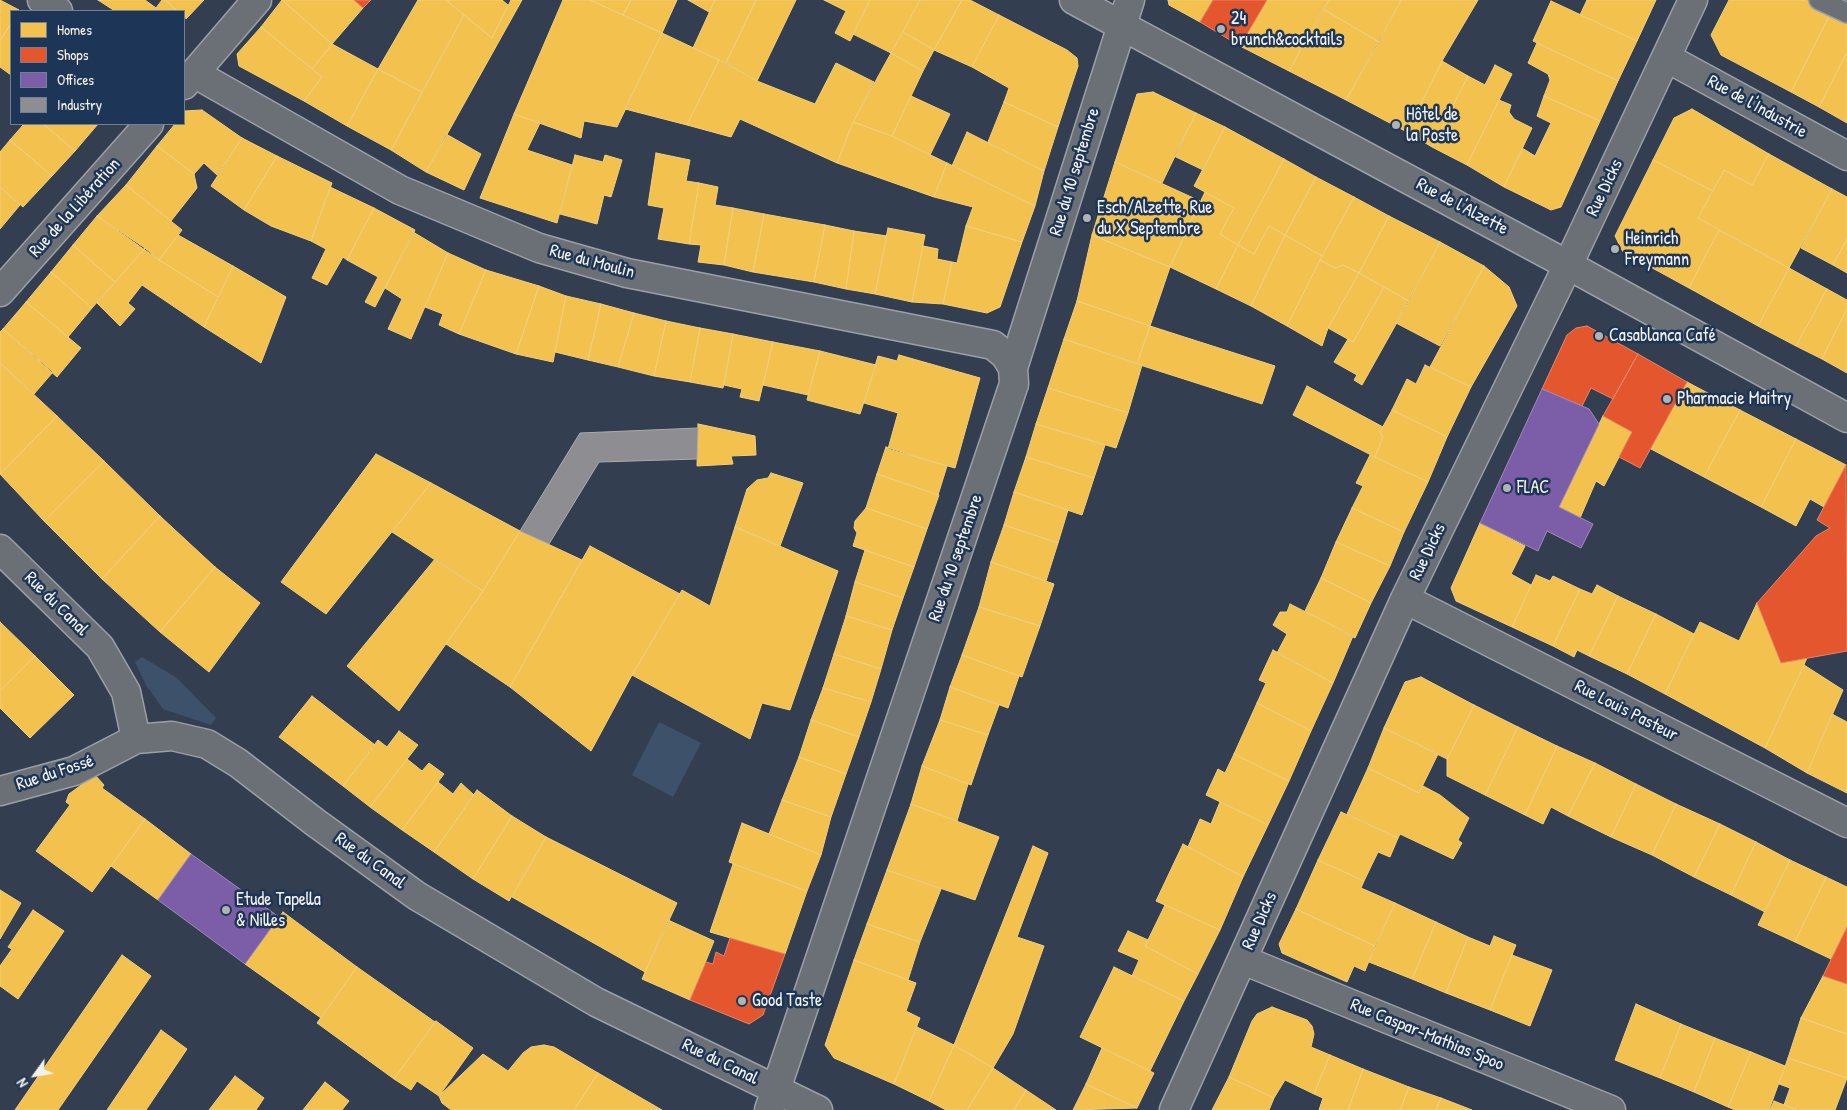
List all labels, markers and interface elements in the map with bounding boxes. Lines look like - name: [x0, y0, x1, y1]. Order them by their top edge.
- place label: 24 brunch&cocktails: [1231, 8, 1342, 50]
- legend: [10, 10, 185, 125]
- text: Homes: [57, 19, 92, 40]
- marker: 24 brunch&cocktails: [1215, 23, 1227, 35]
- text: Shops: [57, 44, 88, 65]
- text: Offices: [57, 69, 94, 90]
- street label: Rue de l'Industrie: [1703, 71, 1811, 143]
- text: Industry: [57, 94, 102, 115]
- place label: Hôtel de la Poste: [1406, 104, 1458, 146]
- street label: Rue du 10 septembre: [1045, 105, 1105, 239]
- marker: Hôtel de la Poste: [1390, 119, 1402, 131]
- street label: Rue de la Libération: [25, 154, 125, 262]
- street label: Rue Dicks: [1582, 156, 1628, 220]
- street label: Rue de l'Alzette: [1412, 174, 1512, 240]
- place label: Esch/Alzette, Rue du X Septembre: [1097, 197, 1212, 240]
- marker: Esch/Alzette, Rue du X Septembre: [1081, 212, 1093, 224]
- place label: Heinrich Freymann: [1625, 228, 1689, 270]
- street label: Rue du Moulin: [547, 240, 637, 284]
- marker: Heinrich Freymann: [1609, 243, 1621, 255]
- place label: Casablanca Café: [1609, 325, 1716, 347]
- marker: Casablanca Café: [1593, 330, 1605, 342]
- place label: Pharmacie Maitry: [1677, 388, 1791, 410]
- marker: Pharmacie Maitry: [1661, 393, 1673, 405]
- place label: FLAC: [1517, 477, 1549, 499]
- marker: FLAC: [1501, 482, 1513, 494]
- street label: Rue du 10 septembre: [924, 492, 988, 624]
- street label: Rue Dicks: [1405, 520, 1451, 584]
- street label: Rue du Canal: [19, 567, 93, 641]
- street label: Rue Louis Pasteur: [1571, 676, 1681, 746]
- street label: Rue du Fossé: [14, 750, 96, 796]
- street label: Rue du Canal: [331, 828, 409, 894]
- place label: Etude Tapella & Nilles: [236, 889, 321, 932]
- street label: Rue Dicks: [1238, 889, 1282, 953]
- marker: Etude Tapella & Nilles: [220, 904, 232, 916]
- place label: Good Taste: [752, 990, 822, 1012]
- street label: Rue Caspar-Mathias Spoo: [1347, 994, 1507, 1076]
- marker: Good Taste: [736, 995, 748, 1007]
- street label: Rue du Canal: [678, 1034, 762, 1090]
- north arrow: [10, 1050, 60, 1100]
- text: N: [12, 1075, 32, 1091]

